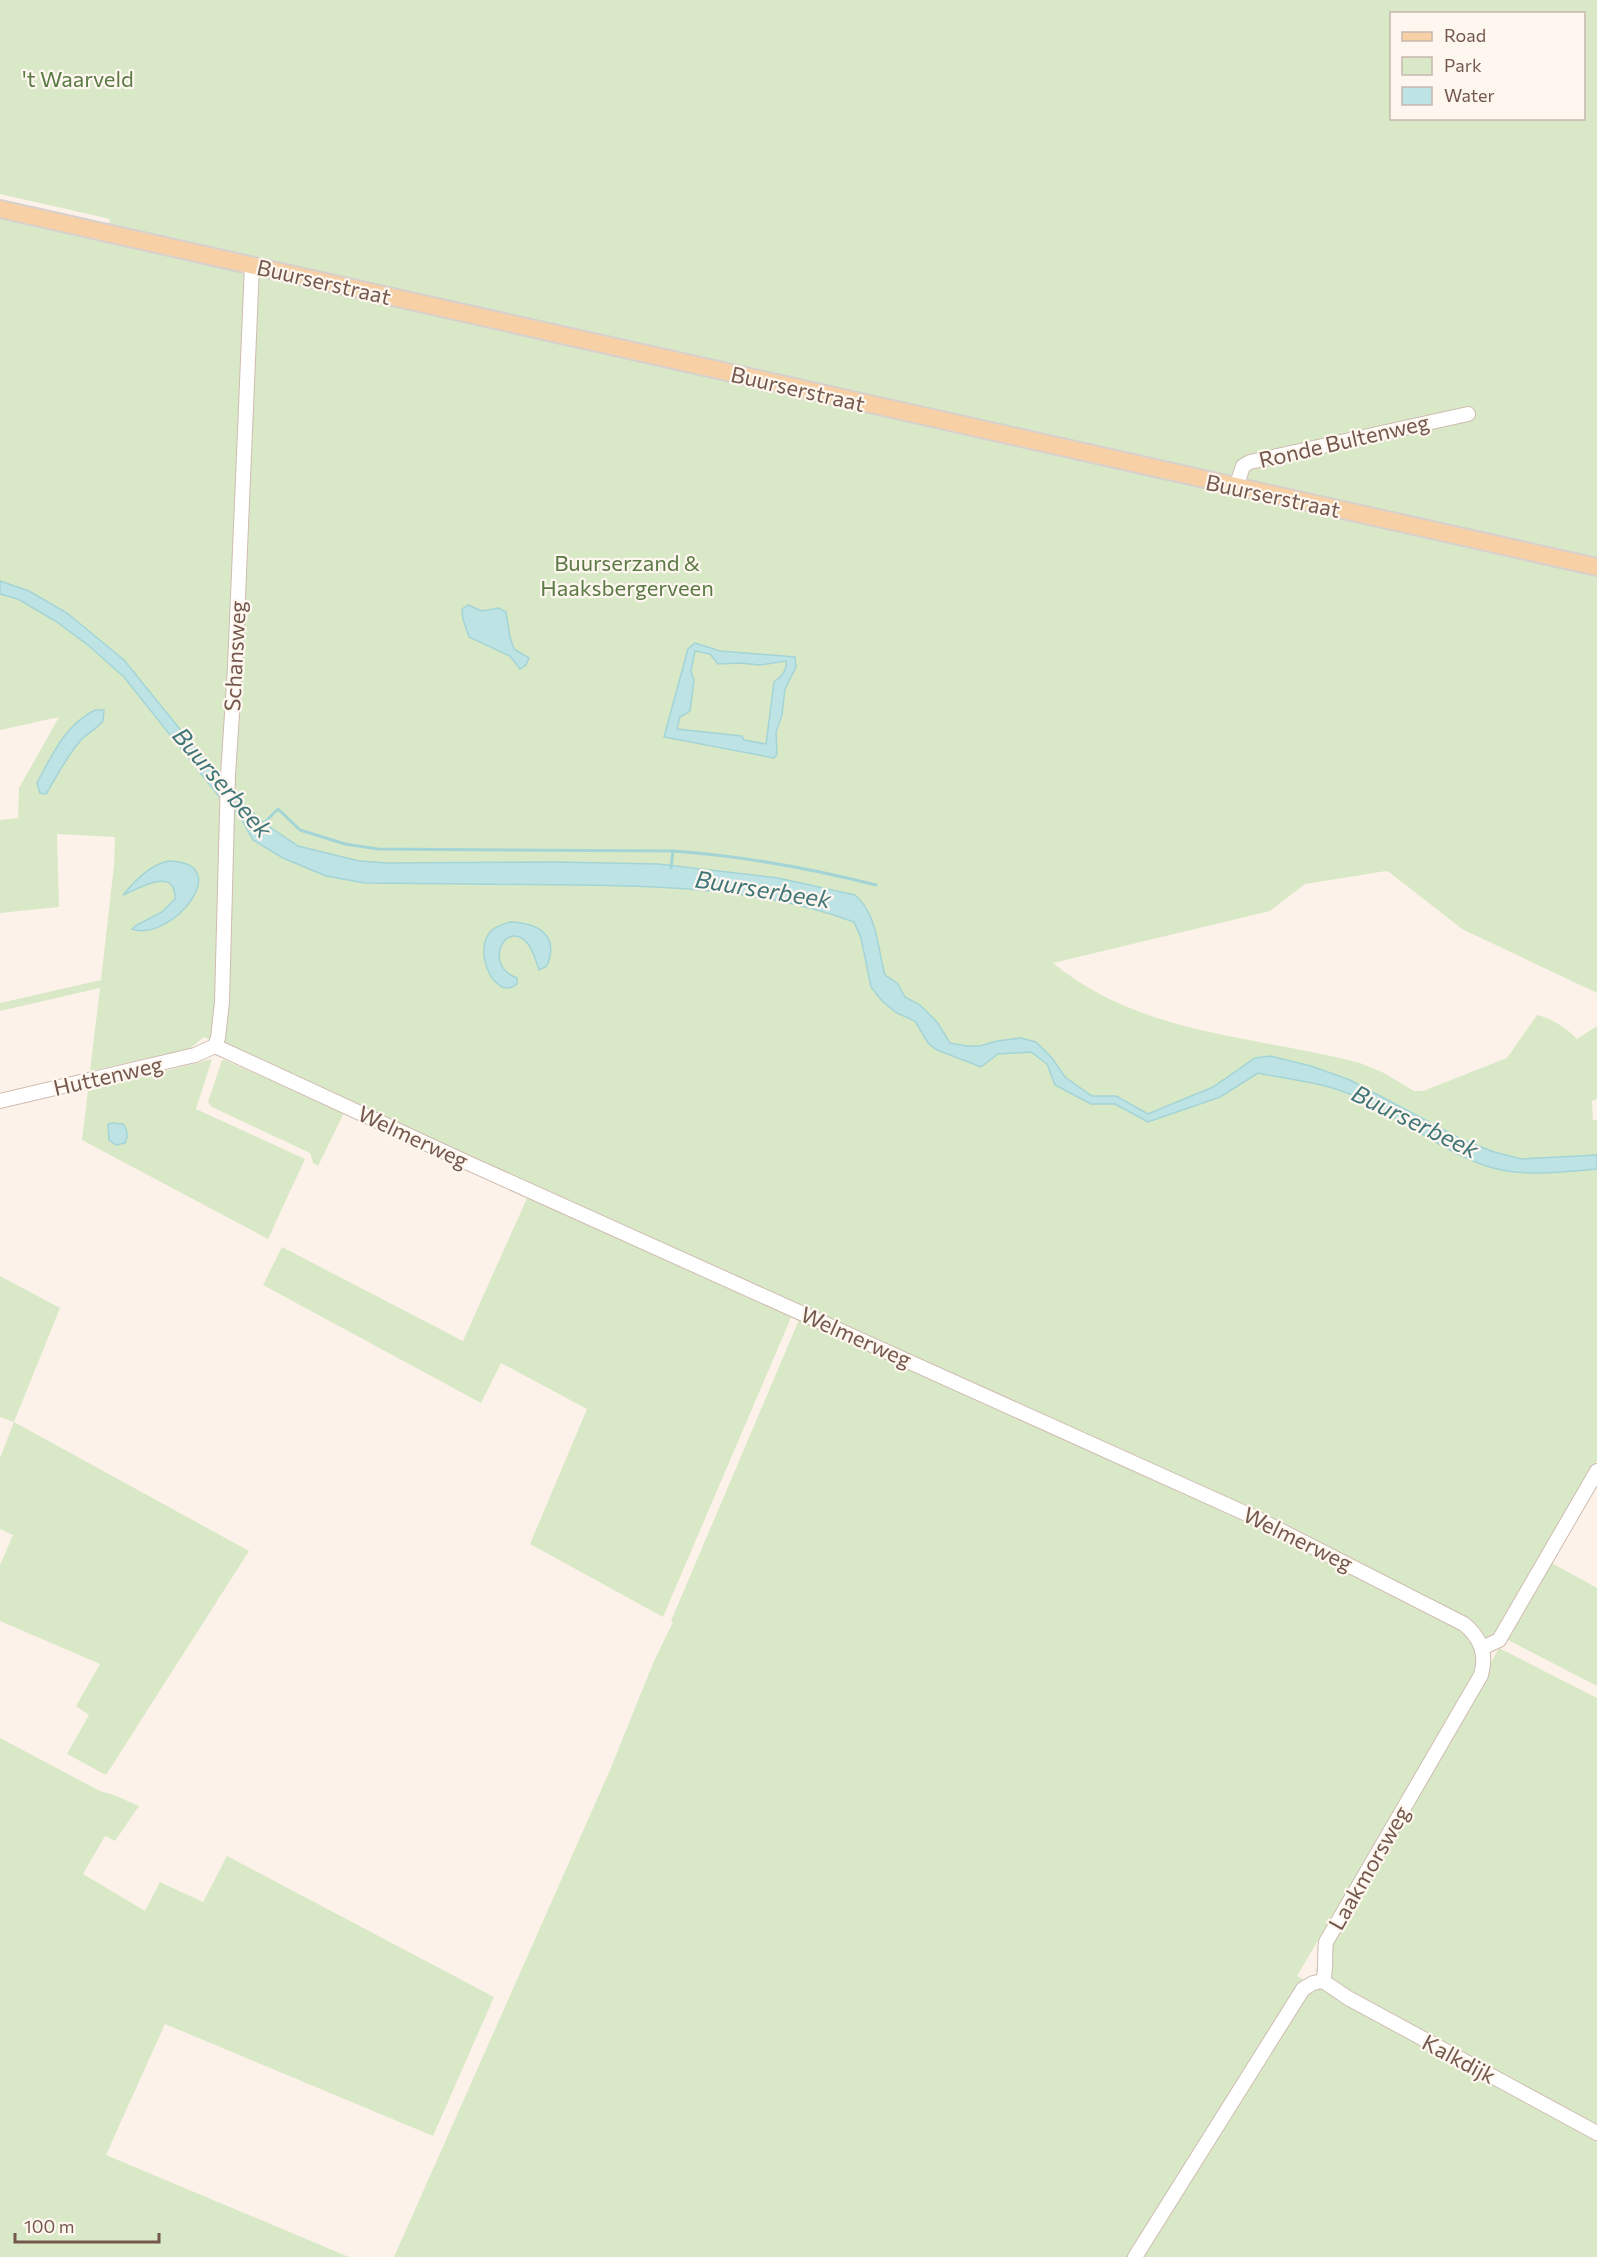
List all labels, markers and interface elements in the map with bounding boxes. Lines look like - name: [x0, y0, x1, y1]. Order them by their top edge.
- legend: [1390, 12, 1585, 120]
- text: Road: [1444, 24, 1486, 46]
- text: Park: [1444, 54, 1482, 76]
- park label: 't Waarveld: [22, 65, 134, 92]
- text: Water: [1444, 84, 1495, 106]
- street label: Buurserstraat: [254, 253, 394, 310]
- street label: Buurserstraat: [728, 360, 868, 417]
- street label: Ronde Bultenweg: [1256, 408, 1432, 473]
- street label: Buurserstraat: [1203, 468, 1343, 523]
- park label: Buurserzand & Haaksbergerveen: [540, 549, 714, 601]
- street label: Schansweg: [218, 600, 251, 712]
- water label: Buurserbeek: [167, 721, 280, 844]
- water label: Buurserbeek: [693, 863, 834, 914]
- street label: Huttenweg: [51, 1050, 165, 1101]
- water label: Buurserbeek: [1348, 1078, 1485, 1164]
- street label: Welmerweg: [354, 1099, 473, 1174]
- street label: Welmerweg: [797, 1300, 916, 1373]
- street label: Welmerweg: [1239, 1500, 1357, 1577]
- street label: Laakmorsweg: [1322, 1801, 1415, 1935]
- street label: Kalkdijk: [1418, 2028, 1501, 2089]
- scale bar: [15, 2206, 159, 2244]
- text: 100 m: [24, 2215, 74, 2237]

